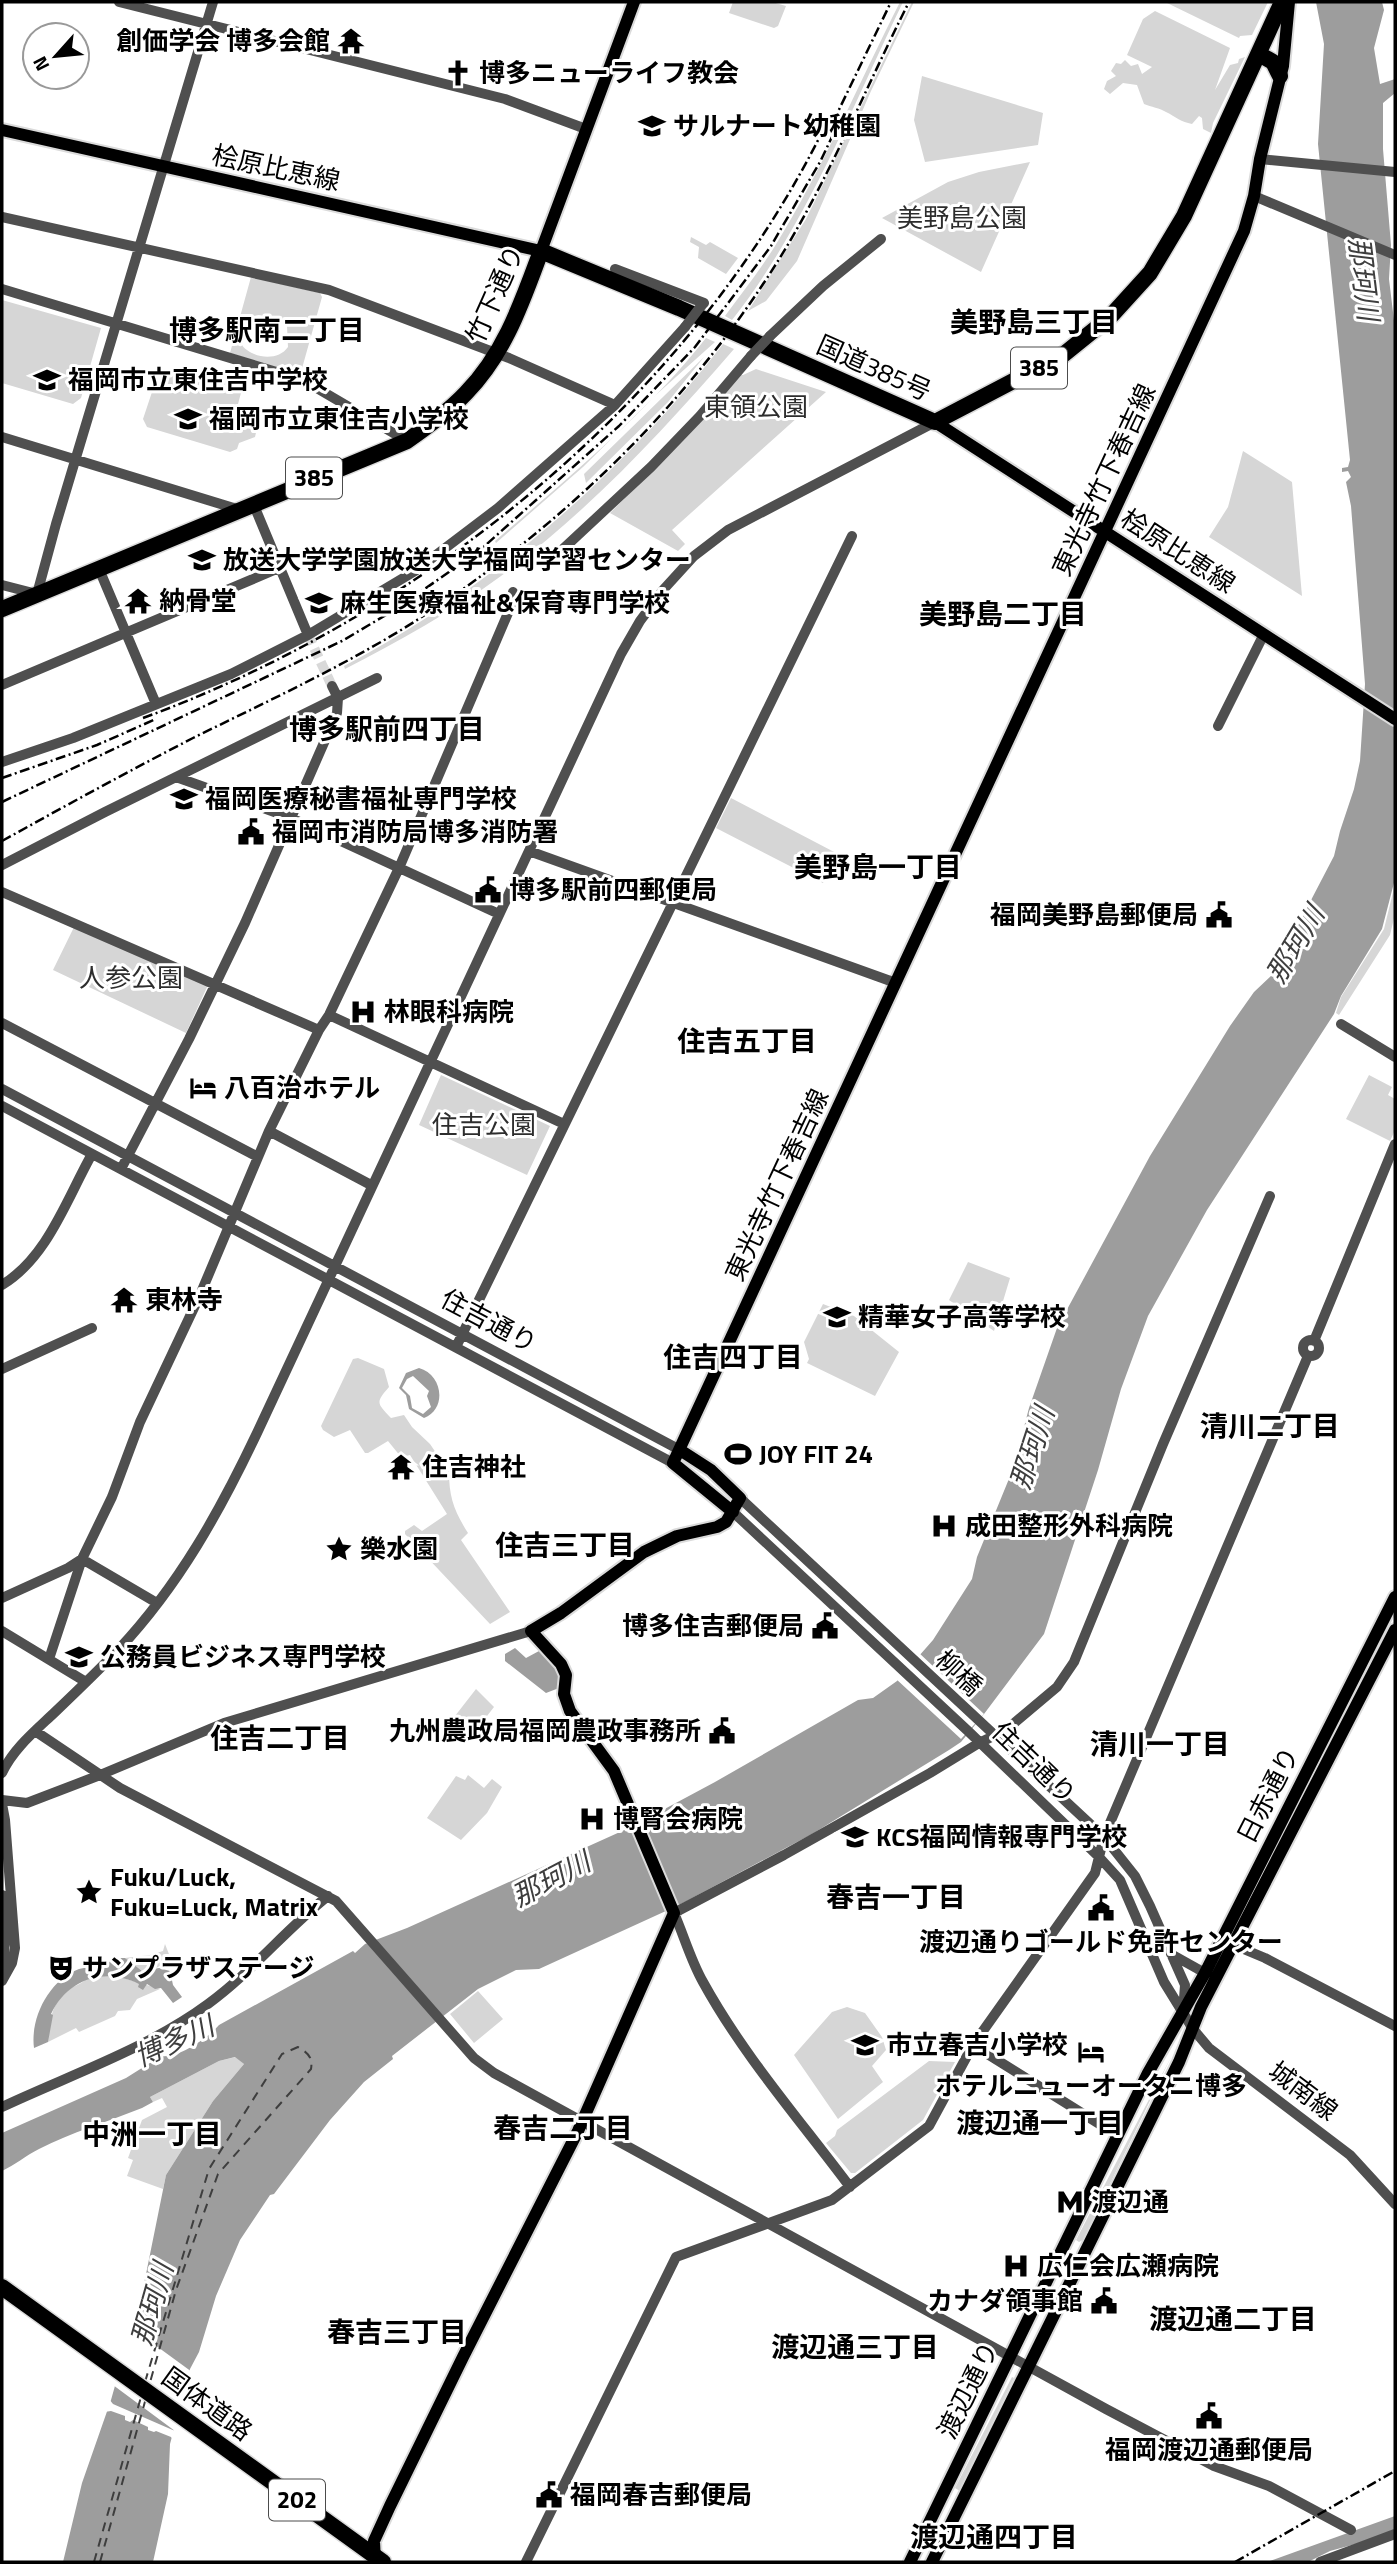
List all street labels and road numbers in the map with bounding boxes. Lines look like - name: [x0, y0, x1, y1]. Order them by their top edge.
- street label: 桧原比恵線: [208, 135, 344, 200]
- street label: 竹下通り: [456, 238, 534, 349]
- street label: 国道385号: [811, 325, 938, 410]
- road number: 385: [1011, 348, 1067, 388]
- street label: 東光寺竹下春吉線: [1042, 377, 1165, 582]
- road number: 385: [286, 458, 342, 499]
- street label: 桧原比恵線: [1113, 499, 1243, 602]
- street label: 東光寺竹下春吉線: [715, 1082, 838, 1287]
- street label: 住吉通り: [434, 1279, 544, 1362]
- street label: 柳橋: [927, 1641, 992, 1705]
- street label: 住吉通り: [983, 1712, 1085, 1813]
- street label: 日赤通り: [1227, 1740, 1309, 1850]
- street label: 城南線: [1260, 2052, 1346, 2130]
- street label: 渡辺通り: [927, 2334, 1008, 2445]
- street label: 国体道路: [154, 2357, 261, 2450]
- road number: 202: [269, 2480, 325, 2521]

